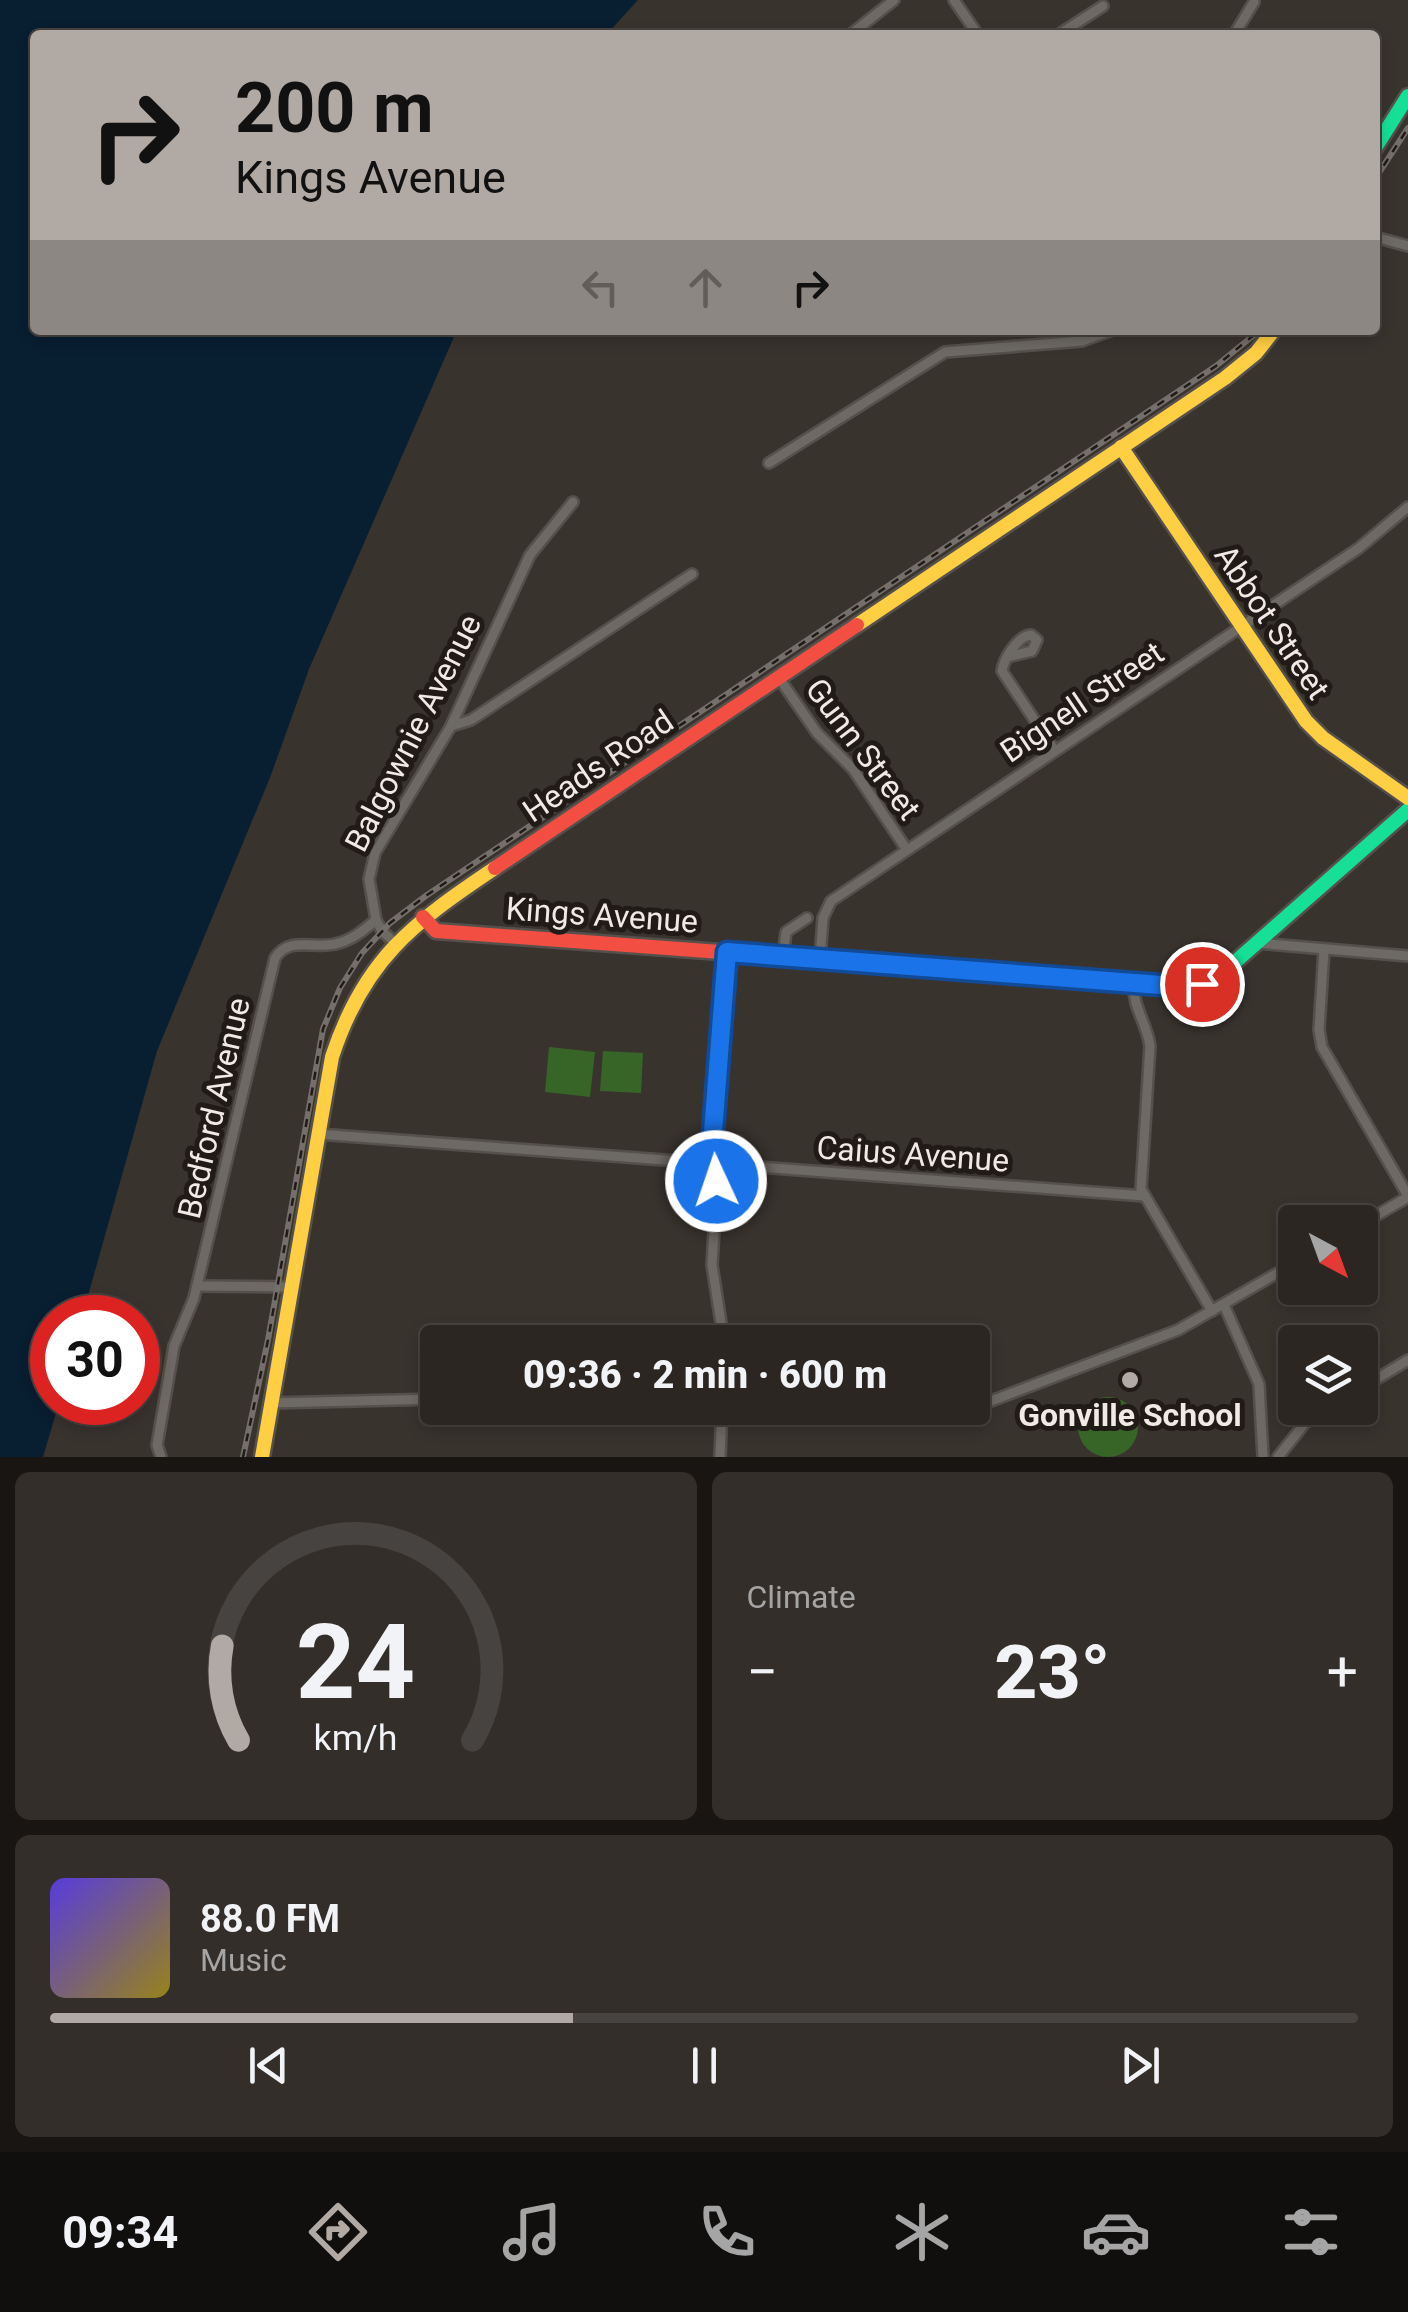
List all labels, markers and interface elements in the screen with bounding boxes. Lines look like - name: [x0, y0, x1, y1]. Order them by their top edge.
- text: 200 m: [235, 67, 434, 149]
- icon: right: [70, 70, 200, 200]
- text: Kings Avenue: [235, 151, 506, 204]
- icon: left: [573, 260, 628, 315]
- icon: ahead: [678, 260, 733, 315]
- icon: right: [783, 260, 838, 315]
- street label: Abbot Street: [1207, 538, 1337, 706]
- street label: Balgownie Avenue: [337, 608, 489, 858]
- street label: Bignell Street: [993, 634, 1171, 770]
- street label: Gunn Street: [798, 671, 928, 827]
- street label: Heads Road: [516, 702, 680, 830]
- street label: Kings Avenue: [505, 889, 699, 941]
- pin: [1160, 942, 1245, 1027]
- icon: arrive: [1175, 957, 1230, 1012]
- street label: Bedford Avenue: [170, 994, 258, 1222]
- street label: Caius Avenue: [816, 1128, 1010, 1180]
- position arrow: [664, 1129, 768, 1233]
- north arrow: [1278, 1205, 1378, 1305]
- map controls: [1278, 1205, 1378, 1425]
- speed limit sign: 30: [30, 1295, 160, 1425]
- button: layers: [1278, 1325, 1378, 1425]
- text: 09:36 · 2 min · 600 m: [523, 1353, 887, 1397]
- marker: Gonville School: [1119, 1369, 1141, 1391]
- place label: Gonville School: [1018, 1396, 1242, 1434]
- text: Climate: [747, 1578, 856, 1616]
- text: 24: [296, 1602, 415, 1723]
- text: 23°: [994, 1628, 1110, 1716]
- text: −: [747, 1640, 778, 1704]
- text: +: [1327, 1640, 1358, 1704]
- text: km/h: [314, 1717, 398, 1759]
- text: 88.0 FM: [200, 1897, 340, 1941]
- text: Music: [200, 1941, 287, 1979]
- icon: previous: [241, 2038, 296, 2093]
- icon: pause: [677, 2038, 732, 2093]
- icon: next: [1113, 2038, 1168, 2093]
- icon: directions: [303, 2197, 373, 2267]
- icon: music: [497, 2197, 567, 2267]
- icon: phone: [692, 2197, 762, 2267]
- icon: climate: [887, 2197, 957, 2267]
- icon: car: [1081, 2197, 1151, 2267]
- icon: filters: [1276, 2197, 1346, 2267]
- text: 09:34: [62, 2206, 178, 2259]

